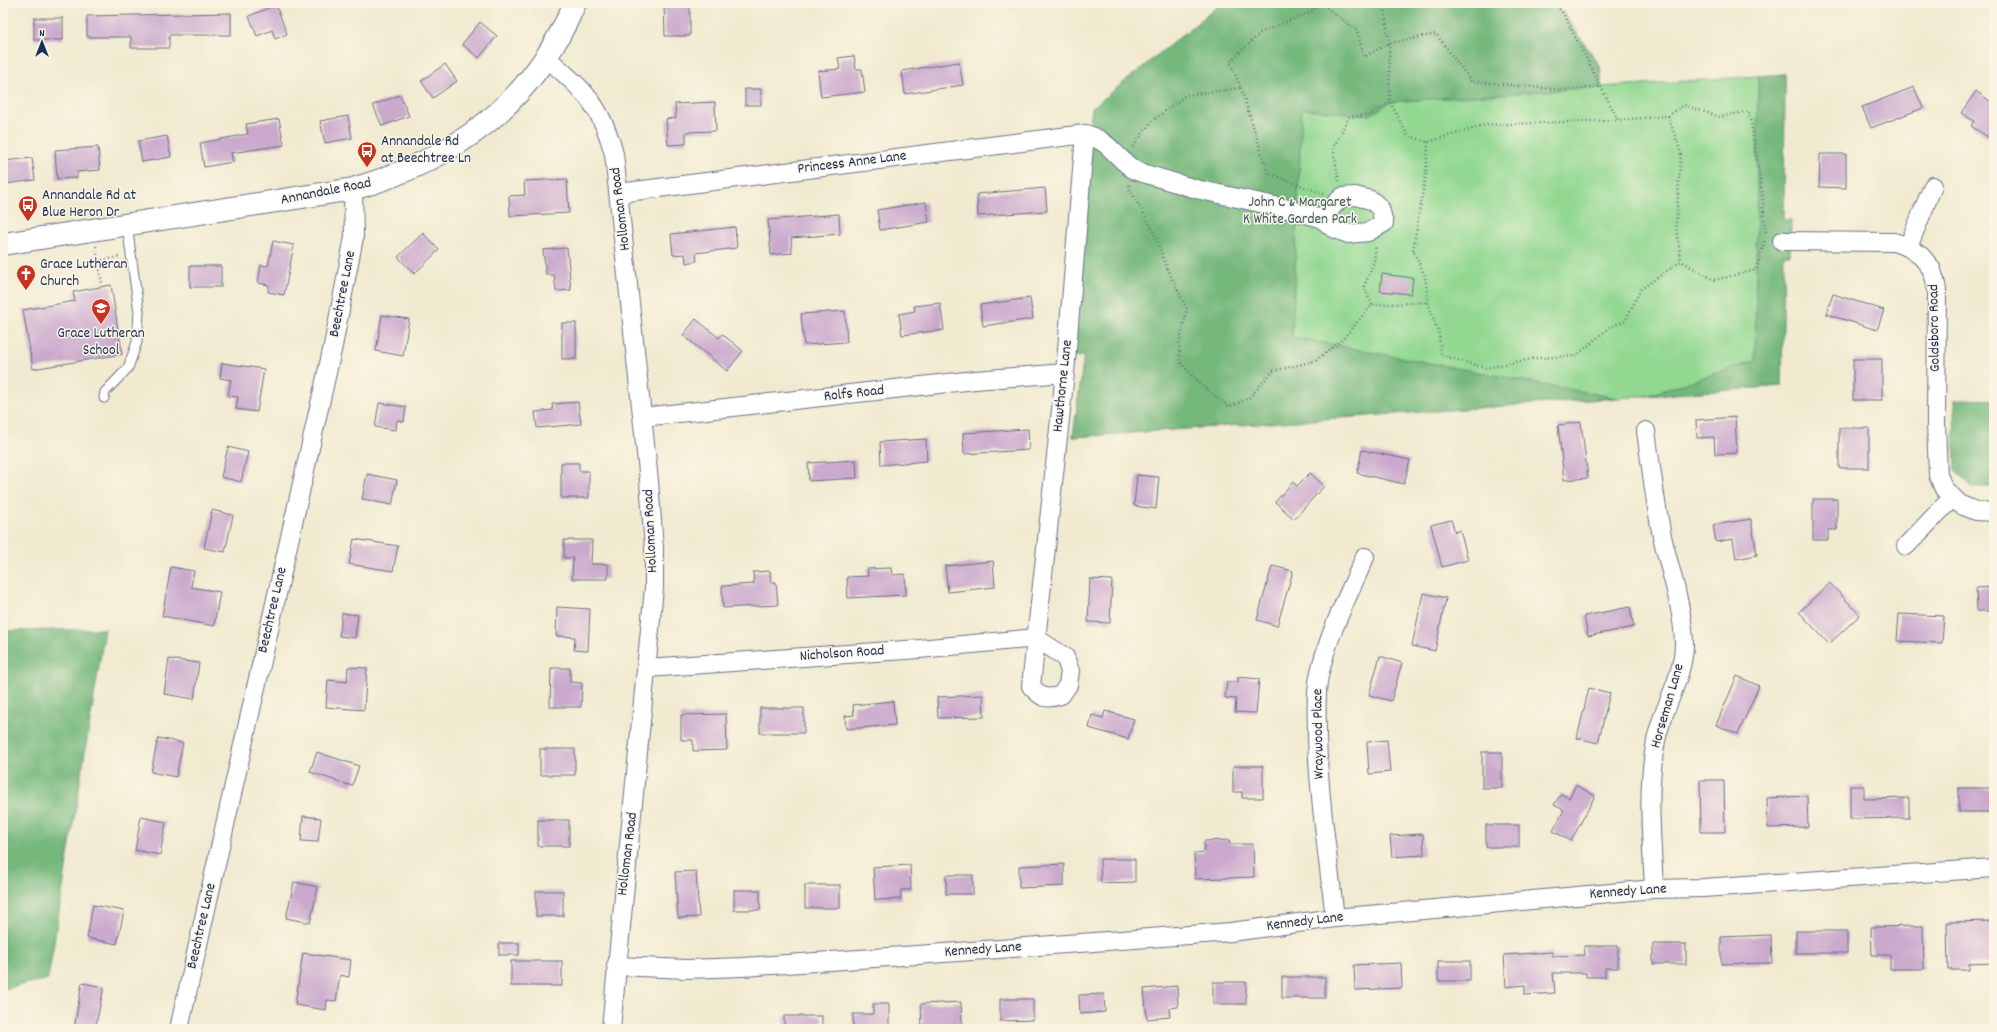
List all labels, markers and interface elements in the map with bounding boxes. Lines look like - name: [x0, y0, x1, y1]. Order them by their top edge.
- north arrow: [22, 22, 62, 62]
- text: N: [39, 26, 45, 42]
- place label: Annandale Rd at Beechtree Ln: [381, 131, 471, 170]
- bus stop icon: Annandale Rd at Beechtree Ln: [356, 140, 378, 168]
- street label: Princess Anne Lane: [796, 145, 908, 181]
- street label: Holloman Road: [605, 166, 637, 252]
- street label: Annandale Road: [279, 172, 373, 212]
- place label: Annandale Rd at Blue Heron Dr: [42, 185, 137, 224]
- park label: John C & Margaret K White Garden Park: [1243, 192, 1357, 231]
- bus stop icon: Annandale Rd at Blue Heron Dr: [17, 194, 39, 222]
- street label: Beechtree Lane: [324, 248, 362, 339]
- place label: Grace Lutheran Church: [40, 254, 127, 293]
- church icon: Grace Lutheran Church: [15, 263, 37, 291]
- street label: Goldsboro Road: [1923, 284, 1947, 372]
- school or university icon: Grace Lutheran School: [90, 297, 112, 325]
- place label: Grace Lutheran School: [57, 323, 145, 362]
- street label: Hawthorne Lane: [1047, 338, 1079, 433]
- street label: Rolfs Road: [823, 380, 885, 408]
- street label: Holloman Road: [638, 489, 664, 573]
- street label: Beechtree Lane: [252, 564, 294, 655]
- street label: Nicholson Road: [799, 640, 885, 668]
- street label: Horseman Lane: [1645, 661, 1691, 751]
- street label: Wraywood Place: [1307, 688, 1331, 780]
- street label: Holloman Road: [612, 811, 644, 897]
- street label: Kennedy Lane: [1589, 878, 1668, 906]
- street label: Beechtree Lane: [181, 880, 223, 971]
- street label: Kennedy Lane: [1265, 906, 1345, 938]
- street label: Kennedy Lane: [944, 936, 1023, 964]

